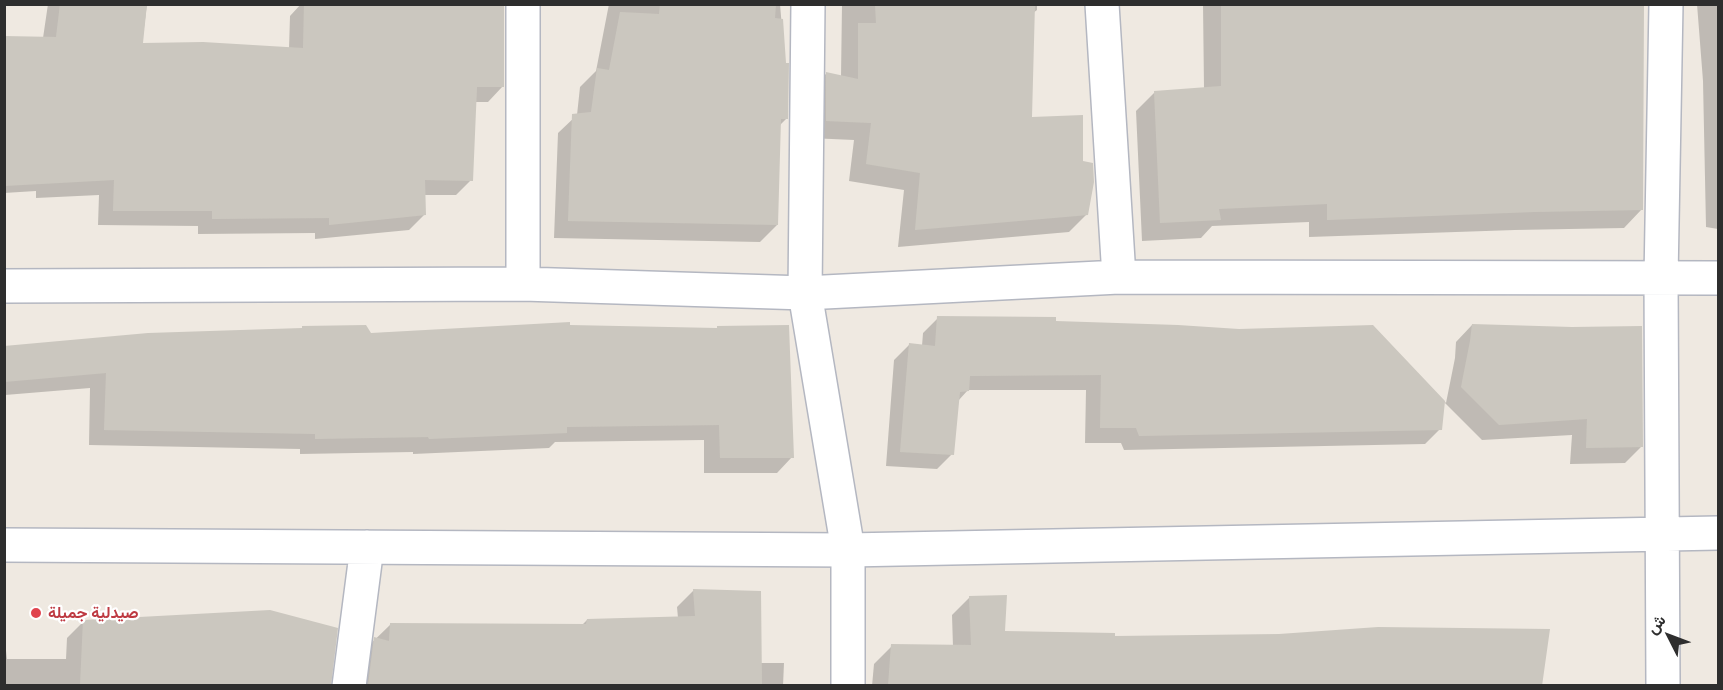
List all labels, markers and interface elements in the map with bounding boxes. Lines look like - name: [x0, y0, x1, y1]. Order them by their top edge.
- place label: صيدلية جميلة: [48, 603, 138, 623]
- marker: صيدلية جميلة: [29, 606, 43, 620]
- north arrow: [1639, 606, 1699, 666]
- text: ش: [1642, 610, 1669, 637]

